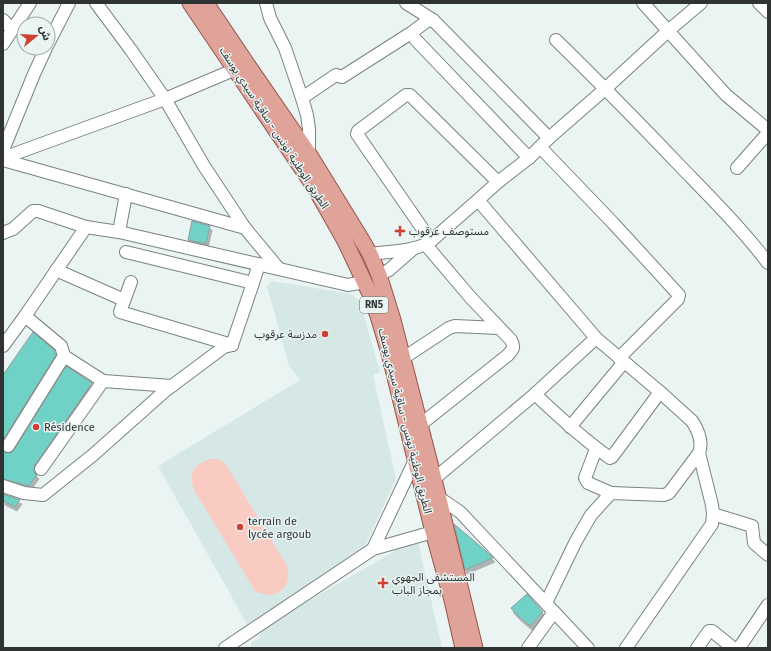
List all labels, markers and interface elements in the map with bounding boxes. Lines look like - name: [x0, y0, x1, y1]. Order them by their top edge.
- north arrow: [16, 16, 56, 56]
- text: ش: [37, 24, 54, 42]
- street label: الطريق الوطنية تونس - ساقية سيدي يوسف: [215, 45, 331, 213]
- marker: مستوصف عرقوب: [394, 225, 406, 237]
- place label: مستوصف عرقوب: [409, 225, 489, 238]
- road number: RN5: [360, 297, 388, 313]
- street label: الطريق الوطنية تونس - ساقية سيدي يوسف: [373, 327, 434, 516]
- place label: مدزسة عرقوب: [254, 328, 317, 341]
- marker: مدزسة عرقوب: [320, 329, 330, 339]
- place label: Résidence: [44, 421, 95, 434]
- marker: Résidence: [31, 422, 41, 432]
- place label: terrain de lycée argoub: [248, 515, 311, 541]
- marker: terrain de lycée argoub: [235, 522, 245, 532]
- place label: المستشفى الجهوي بمجاز الباب: [392, 571, 475, 597]
- marker: المستشفى الجهوي بمجاز الباب: [377, 577, 389, 589]

